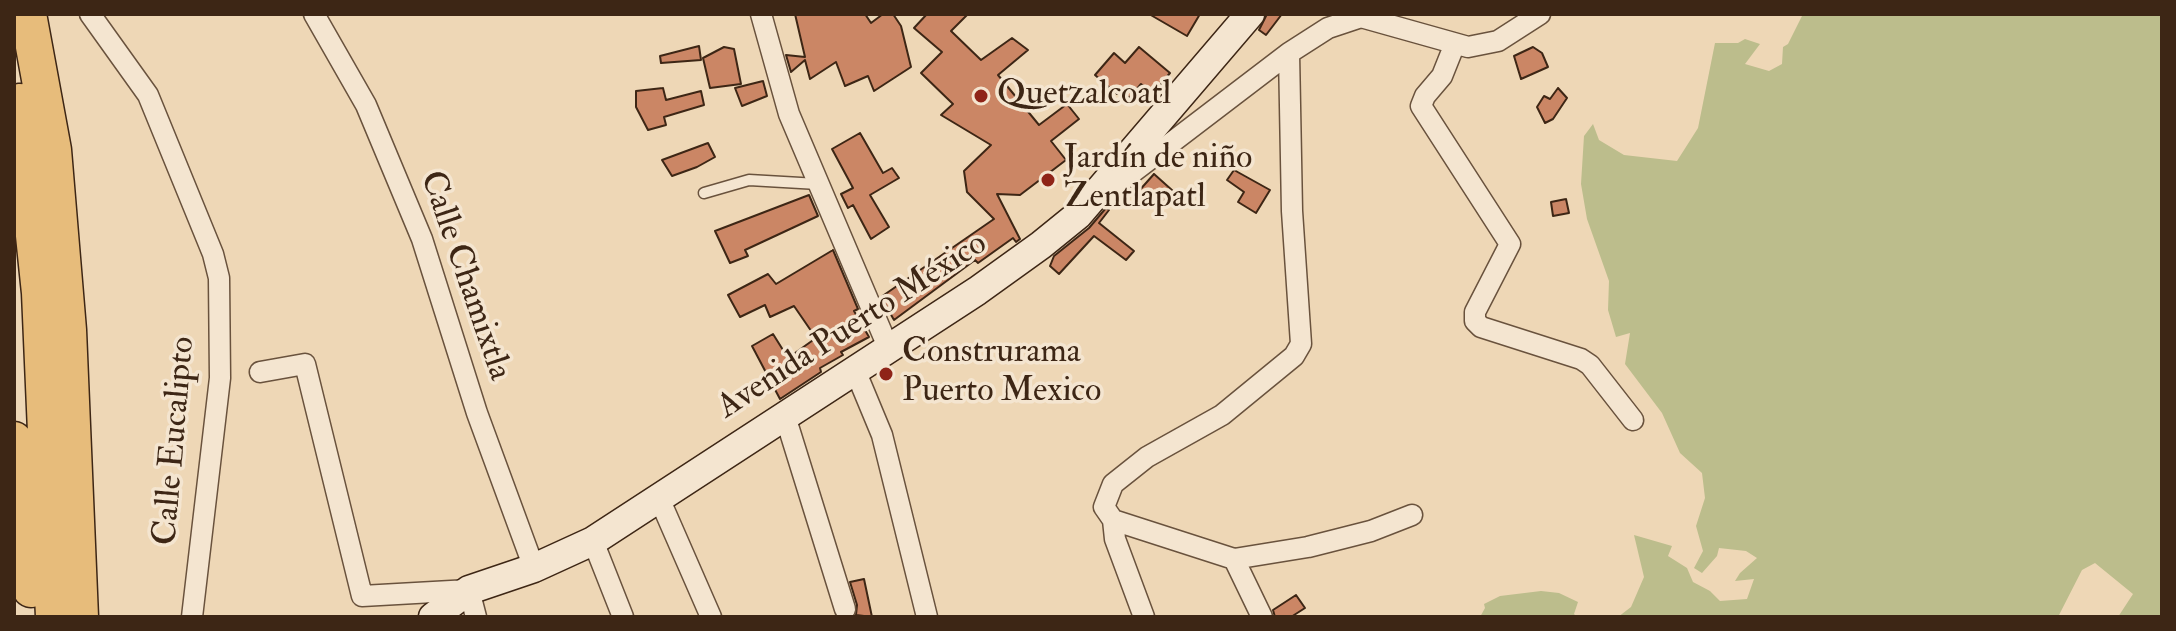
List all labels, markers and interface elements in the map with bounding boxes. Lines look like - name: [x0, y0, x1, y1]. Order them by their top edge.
- place label: Quetzalcoatl: [997, 76, 1171, 116]
- marker: Quetzalcoatl: [972, 87, 990, 105]
- place label: Jardín de niño Zentlapatl: [1064, 140, 1252, 220]
- street label: Calle Chamixtla: [409, 166, 519, 386]
- marker: Jardín de niño Zentlapatl: [1039, 171, 1057, 189]
- street label: Avenida Puerto México: [711, 225, 995, 429]
- place label: Construrama Puerto Mexico: [902, 334, 1101, 414]
- street label: Calle Eucalipto: [147, 335, 205, 547]
- marker: Construrama Puerto Mexico: [877, 365, 895, 383]

